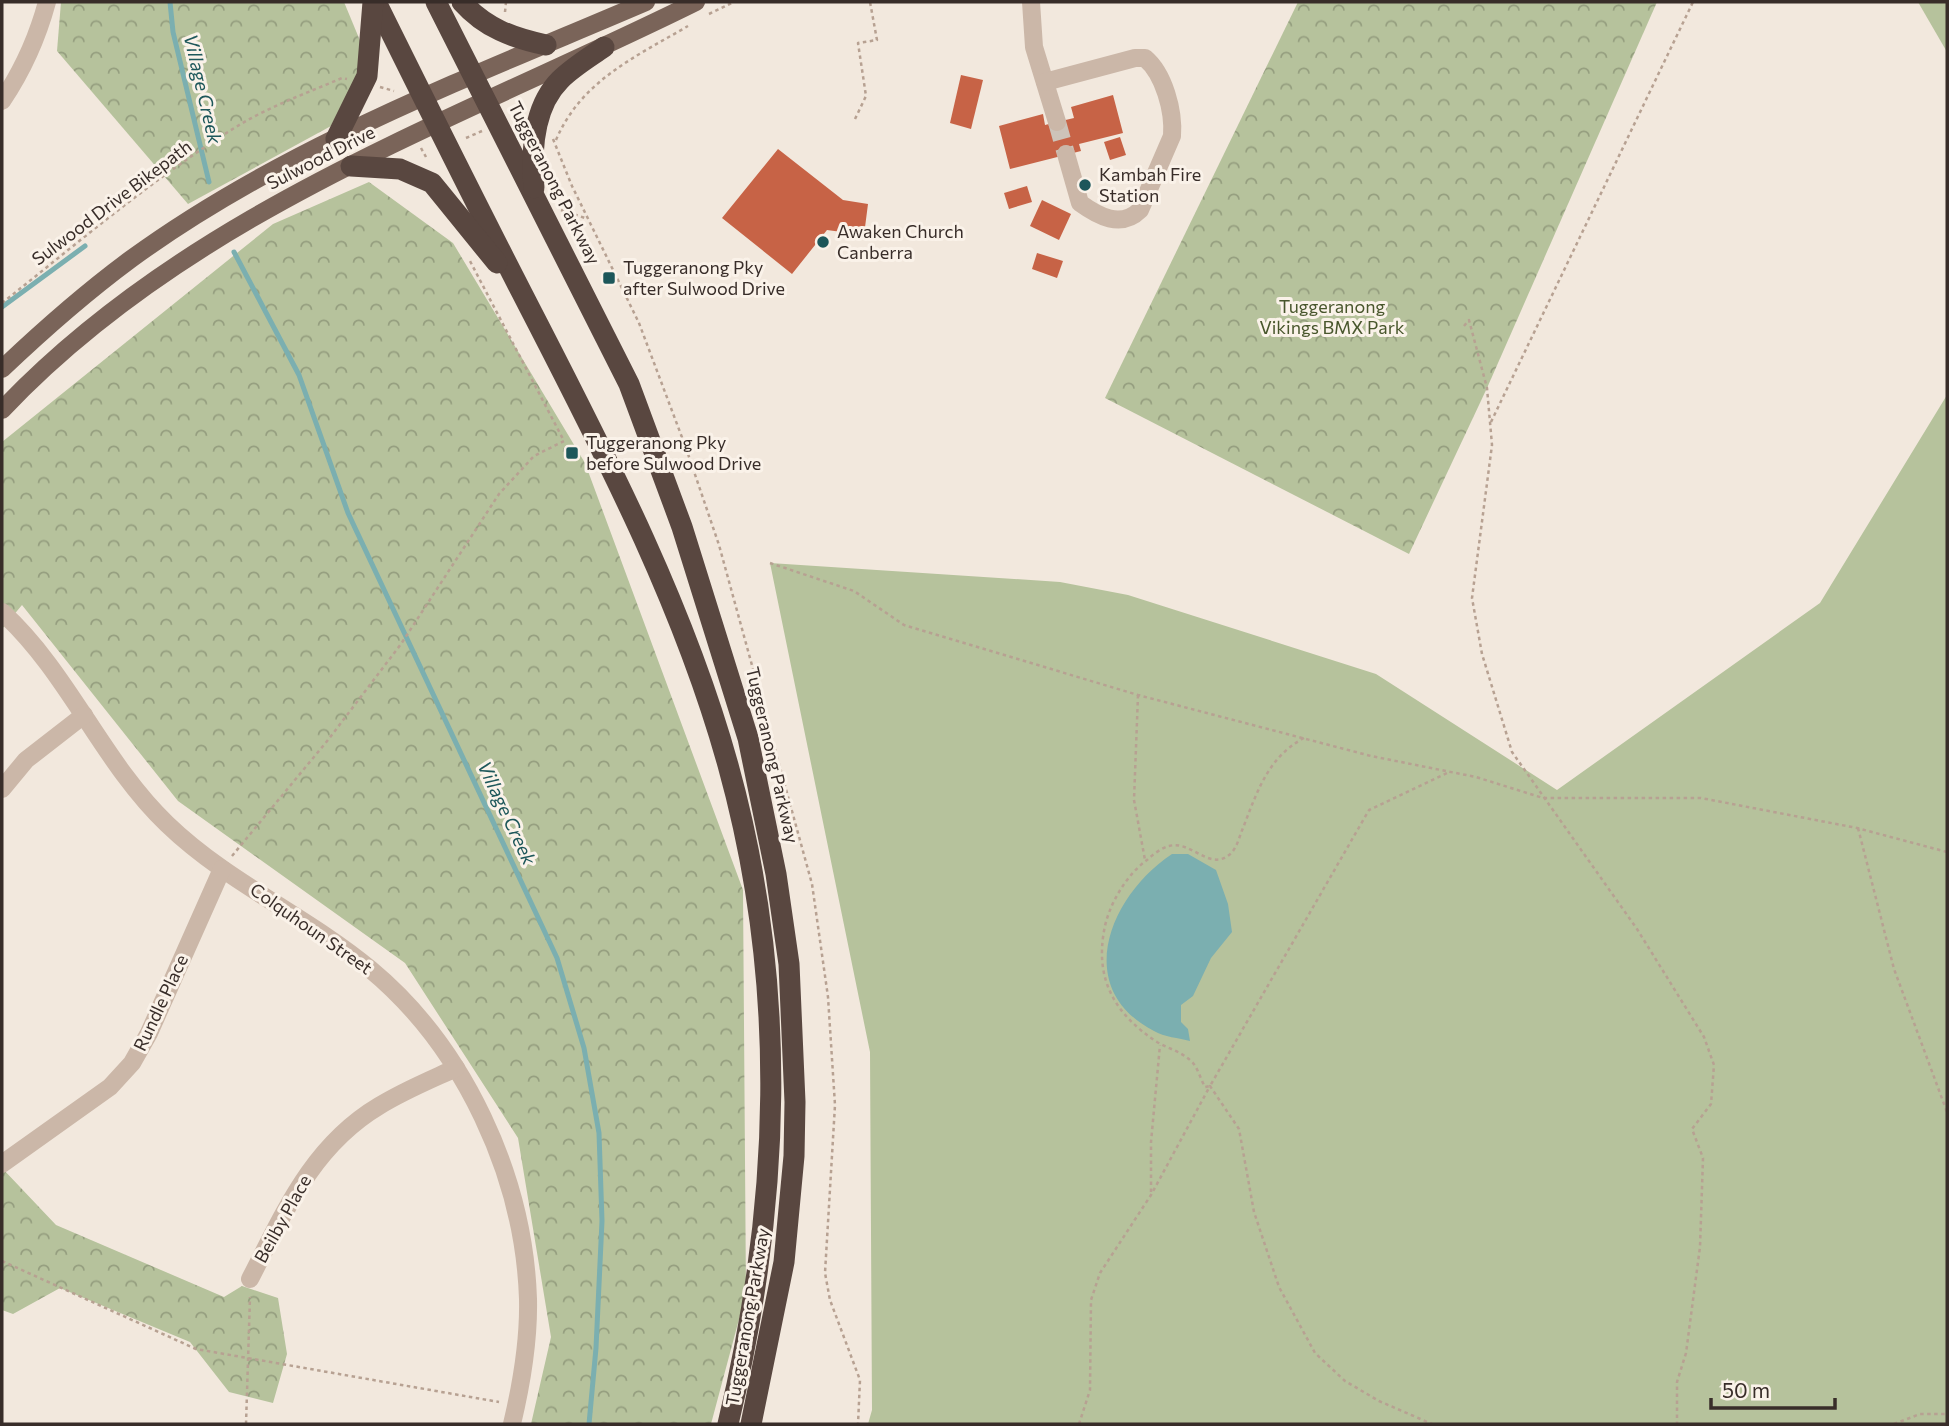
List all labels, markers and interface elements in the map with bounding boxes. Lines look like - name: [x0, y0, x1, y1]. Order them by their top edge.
- water label: Village Creek: [180, 32, 227, 147]
- street label: Tuggeranong Parkway: [504, 97, 606, 268]
- street label: Sulwood Drive: [263, 120, 378, 194]
- street label: Sulwood Drive Bikepath: [27, 135, 196, 269]
- place label: Kambah Fire Station: [1099, 163, 1201, 206]
- marker: Kambah Fire Station: [1077, 177, 1093, 193]
- place label: Awaken Church Canberra: [837, 220, 964, 263]
- marker: Awaken Church Canberra: [815, 234, 831, 250]
- place label: Tuggeranong Pky after Sulwood Drive: [623, 256, 785, 299]
- marker: Tuggeranong Pky after Sulwood Drive: [601, 270, 617, 286]
- park label: Tuggeranong Vikings BMX Park: [1259, 295, 1405, 338]
- place label: Tuggeranong Pky before Sulwood Drive: [586, 431, 761, 474]
- marker: Tuggeranong Pky before Sulwood Drive: [564, 445, 580, 461]
- street label: Tuggeranong Parkway: [742, 664, 804, 845]
- water label: Village Creek: [473, 757, 542, 869]
- street label: Colquhoun Street: [246, 878, 377, 978]
- street label: Rundle Place: [128, 951, 192, 1054]
- street label: Beilby Place: [249, 1171, 315, 1266]
- street label: Tuggeranong Parkway: [721, 1226, 774, 1408]
- scale bar: [1711, 1366, 1835, 1410]
- text: 50 m: [1722, 1377, 1770, 1402]

